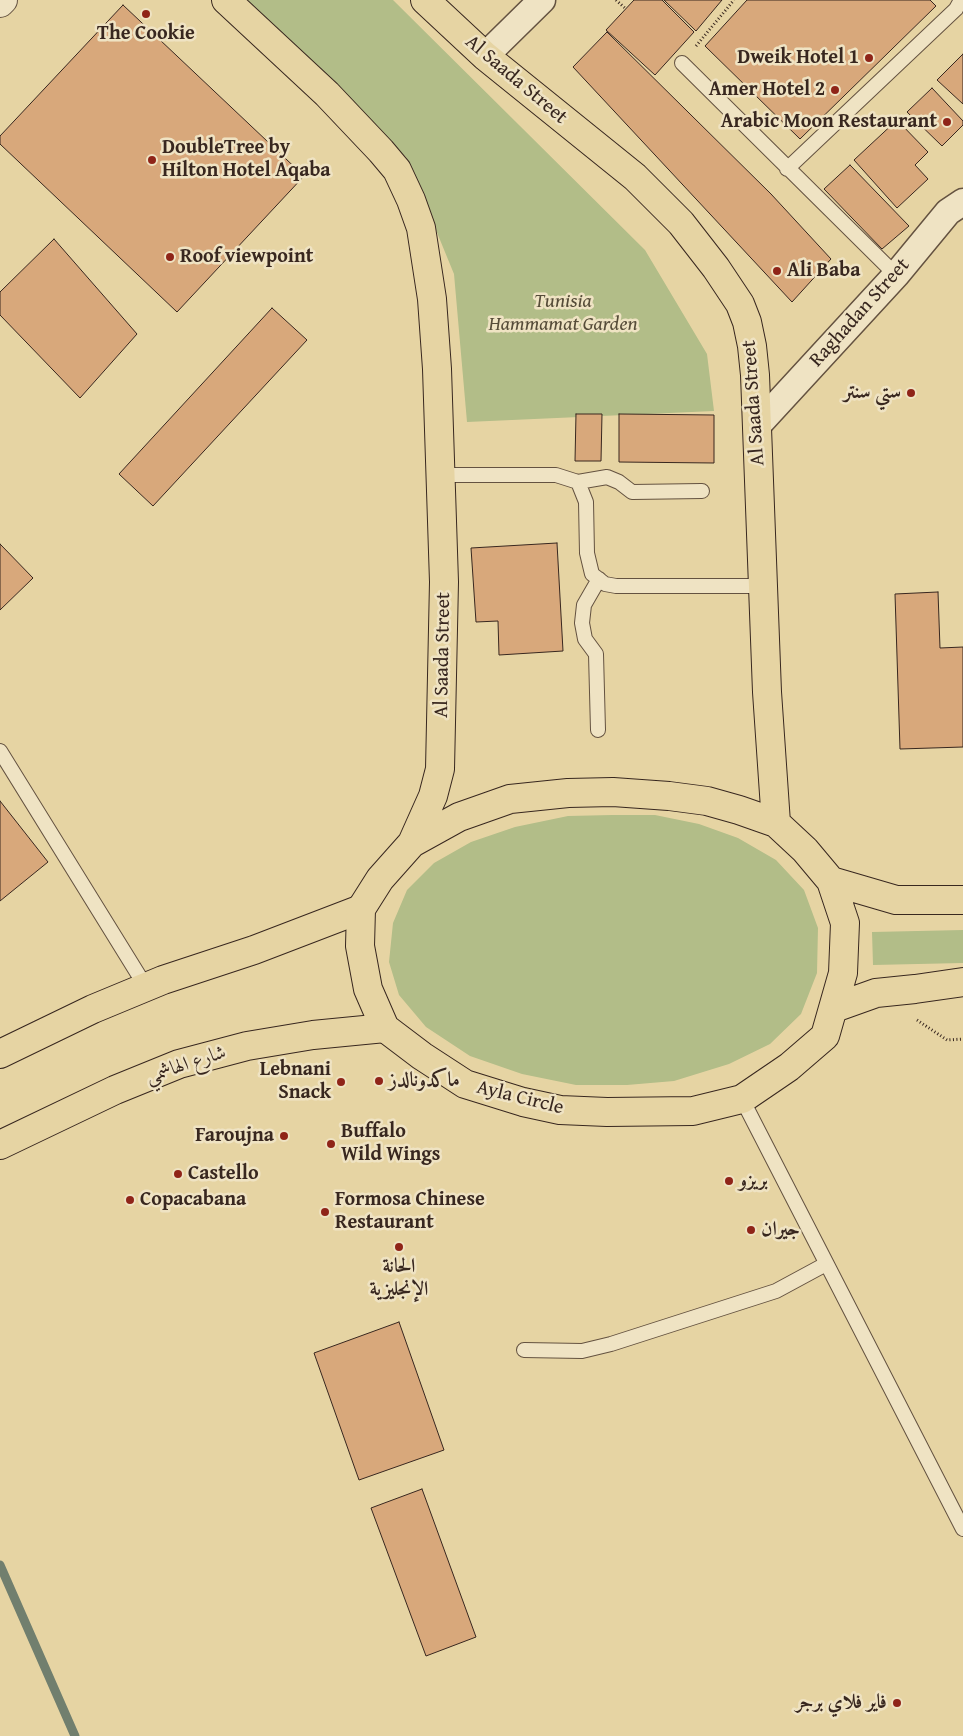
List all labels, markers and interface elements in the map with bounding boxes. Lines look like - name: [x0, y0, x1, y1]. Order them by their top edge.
- marker: The Cookie: [140, 8, 152, 20]
- place label: The Cookie: [97, 22, 195, 46]
- street label: Al Saada Street: [460, 30, 572, 130]
- place label: Dweik Hotel 1: [737, 46, 859, 70]
- marker: Dweik Hotel 1: [863, 52, 875, 64]
- place label: Amer Hotel 2: [709, 78, 825, 102]
- marker: Amer Hotel 2: [829, 84, 841, 96]
- place label: Arabic Moon Restaurant: [721, 110, 937, 134]
- marker: Arabic Moon Restaurant: [941, 116, 953, 128]
- place label: DoubleTree by Hilton Hotel Aqaba: [162, 136, 331, 183]
- marker: DoubleTree by Hilton Hotel Aqaba: [146, 154, 158, 166]
- place label: Roof viewpoint: [180, 245, 313, 269]
- marker: Roof viewpoint: [164, 251, 176, 263]
- street label: Raghadan Street: [805, 254, 915, 372]
- place label: Ali Baba: [787, 259, 860, 283]
- marker: Ali Baba: [771, 265, 783, 277]
- park label: Tunisia Hammamat Garden: [488, 290, 638, 337]
- street label: Al Saada Street: [738, 339, 770, 467]
- place label: ستي سنتر: [843, 381, 901, 405]
- marker: ستي سنتر: [905, 387, 917, 399]
- street label: Al Saada Street: [430, 592, 456, 718]
- street label: شارع الهاشمي: [143, 1041, 229, 1089]
- place label: Lebnani Snack: [260, 1058, 331, 1105]
- place label: ماكدونالدز: [389, 1069, 460, 1093]
- marker: ماكدونالدز: [373, 1075, 385, 1087]
- marker: Lebnani Snack: [335, 1076, 347, 1088]
- street label: Ayla Circle: [474, 1076, 566, 1120]
- place label: Buffalo Wild Wings: [341, 1120, 440, 1167]
- place label: Faroujna: [195, 1124, 274, 1148]
- marker: Faroujna: [278, 1130, 290, 1142]
- marker: Buffalo Wild Wings: [325, 1138, 337, 1150]
- place label: Castello: [188, 1162, 259, 1186]
- marker: Castello: [172, 1168, 184, 1180]
- place label: بريزو: [739, 1169, 768, 1193]
- marker: بريزو: [723, 1175, 735, 1187]
- place label: Copacabana: [140, 1188, 246, 1212]
- place label: Formosa Chinese Restaurant: [335, 1188, 485, 1235]
- marker: Copacabana: [124, 1194, 136, 1206]
- marker: Formosa Chinese Restaurant: [319, 1206, 331, 1218]
- place label: جيران: [761, 1218, 800, 1242]
- marker: جيران: [745, 1224, 757, 1236]
- marker: الحانة الإنجليزية: [393, 1241, 405, 1253]
- place label: الحانة الإنجليزية: [370, 1255, 428, 1302]
- place label: فاير فلاي برجر: [796, 1691, 887, 1715]
- marker: فاير فلاي برجر: [891, 1697, 903, 1709]

